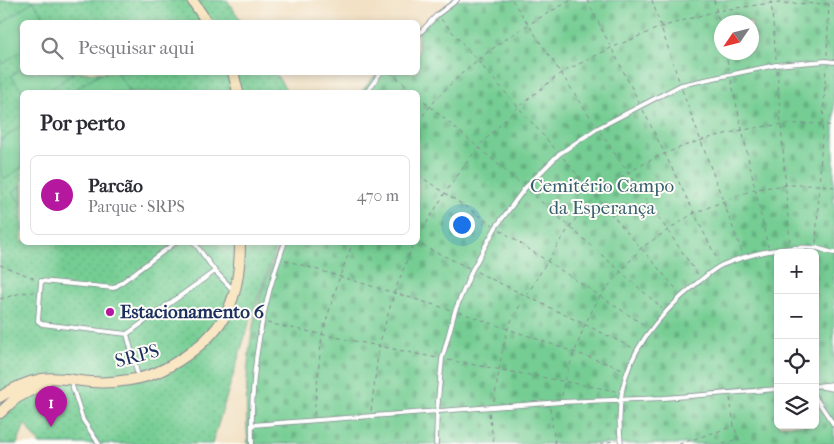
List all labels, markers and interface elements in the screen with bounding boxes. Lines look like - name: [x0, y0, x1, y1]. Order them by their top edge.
- north arrow: [714, 15, 759, 60]
- search box: [20, 20, 420, 75]
- icon: search: [38, 34, 66, 62]
- text: Pesquisar aqui: [78, 37, 195, 59]
- text: Por perto: [40, 111, 125, 135]
- text: Parcão: [88, 175, 143, 197]
- park label: Cemitério Campo da Esperança: [530, 175, 674, 219]
- text: 1: [54, 186, 60, 205]
- text: 470 m: [357, 186, 399, 205]
- text: Parque · SRPS: [88, 197, 185, 216]
- your location: [449, 212, 475, 238]
- map controls: [774, 249, 819, 429]
- button: +: [774, 249, 819, 294]
- button: −: [774, 294, 819, 339]
- place label: Estacionamento 6: [120, 301, 265, 323]
- marker: Estacionamento 6: [104, 306, 116, 318]
- button: locate: [774, 339, 819, 384]
- street label: SRPS: [112, 340, 162, 372]
- button: layers: [774, 384, 819, 429]
- pin: 1: [35, 386, 67, 427]

